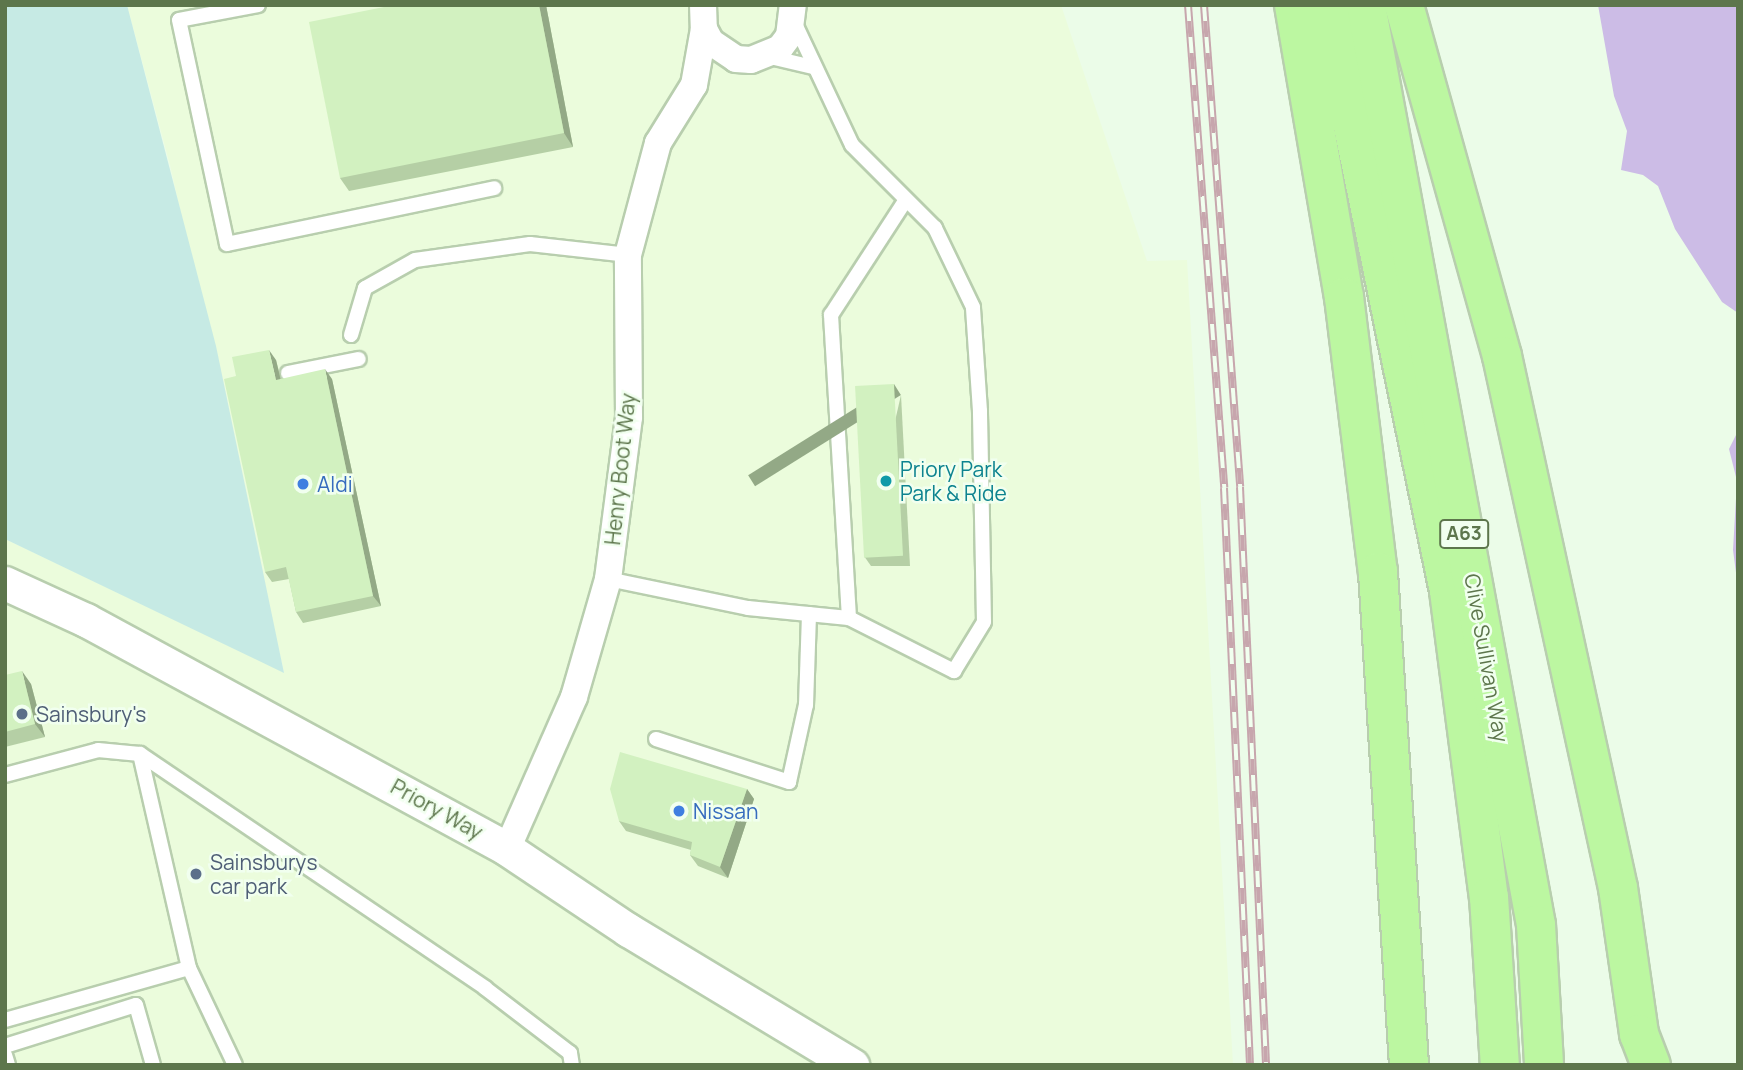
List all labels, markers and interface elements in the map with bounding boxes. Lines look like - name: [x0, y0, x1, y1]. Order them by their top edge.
- street label: Henry Boot Way: [599, 392, 641, 546]
- place label: Priory Park Park & Ride: [900, 456, 1007, 506]
- place label: Aldi: [317, 471, 353, 497]
- marker: Priory Park Park & Ride: [878, 473, 894, 489]
- marker: Aldi: [295, 476, 311, 492]
- road number: A63: [1438, 519, 1490, 550]
- street label: Clive Sullivan Way: [1460, 572, 1514, 744]
- place label: Sainsbury's: [36, 701, 146, 727]
- marker: Sainsbury's: [14, 706, 30, 722]
- street label: Priory Way: [387, 773, 487, 845]
- place label: Nissan: [693, 798, 758, 824]
- marker: Nissan: [671, 803, 687, 819]
- place label: Sainsburys car park: [210, 849, 317, 899]
- marker: Sainsburys car park: [188, 866, 204, 882]

